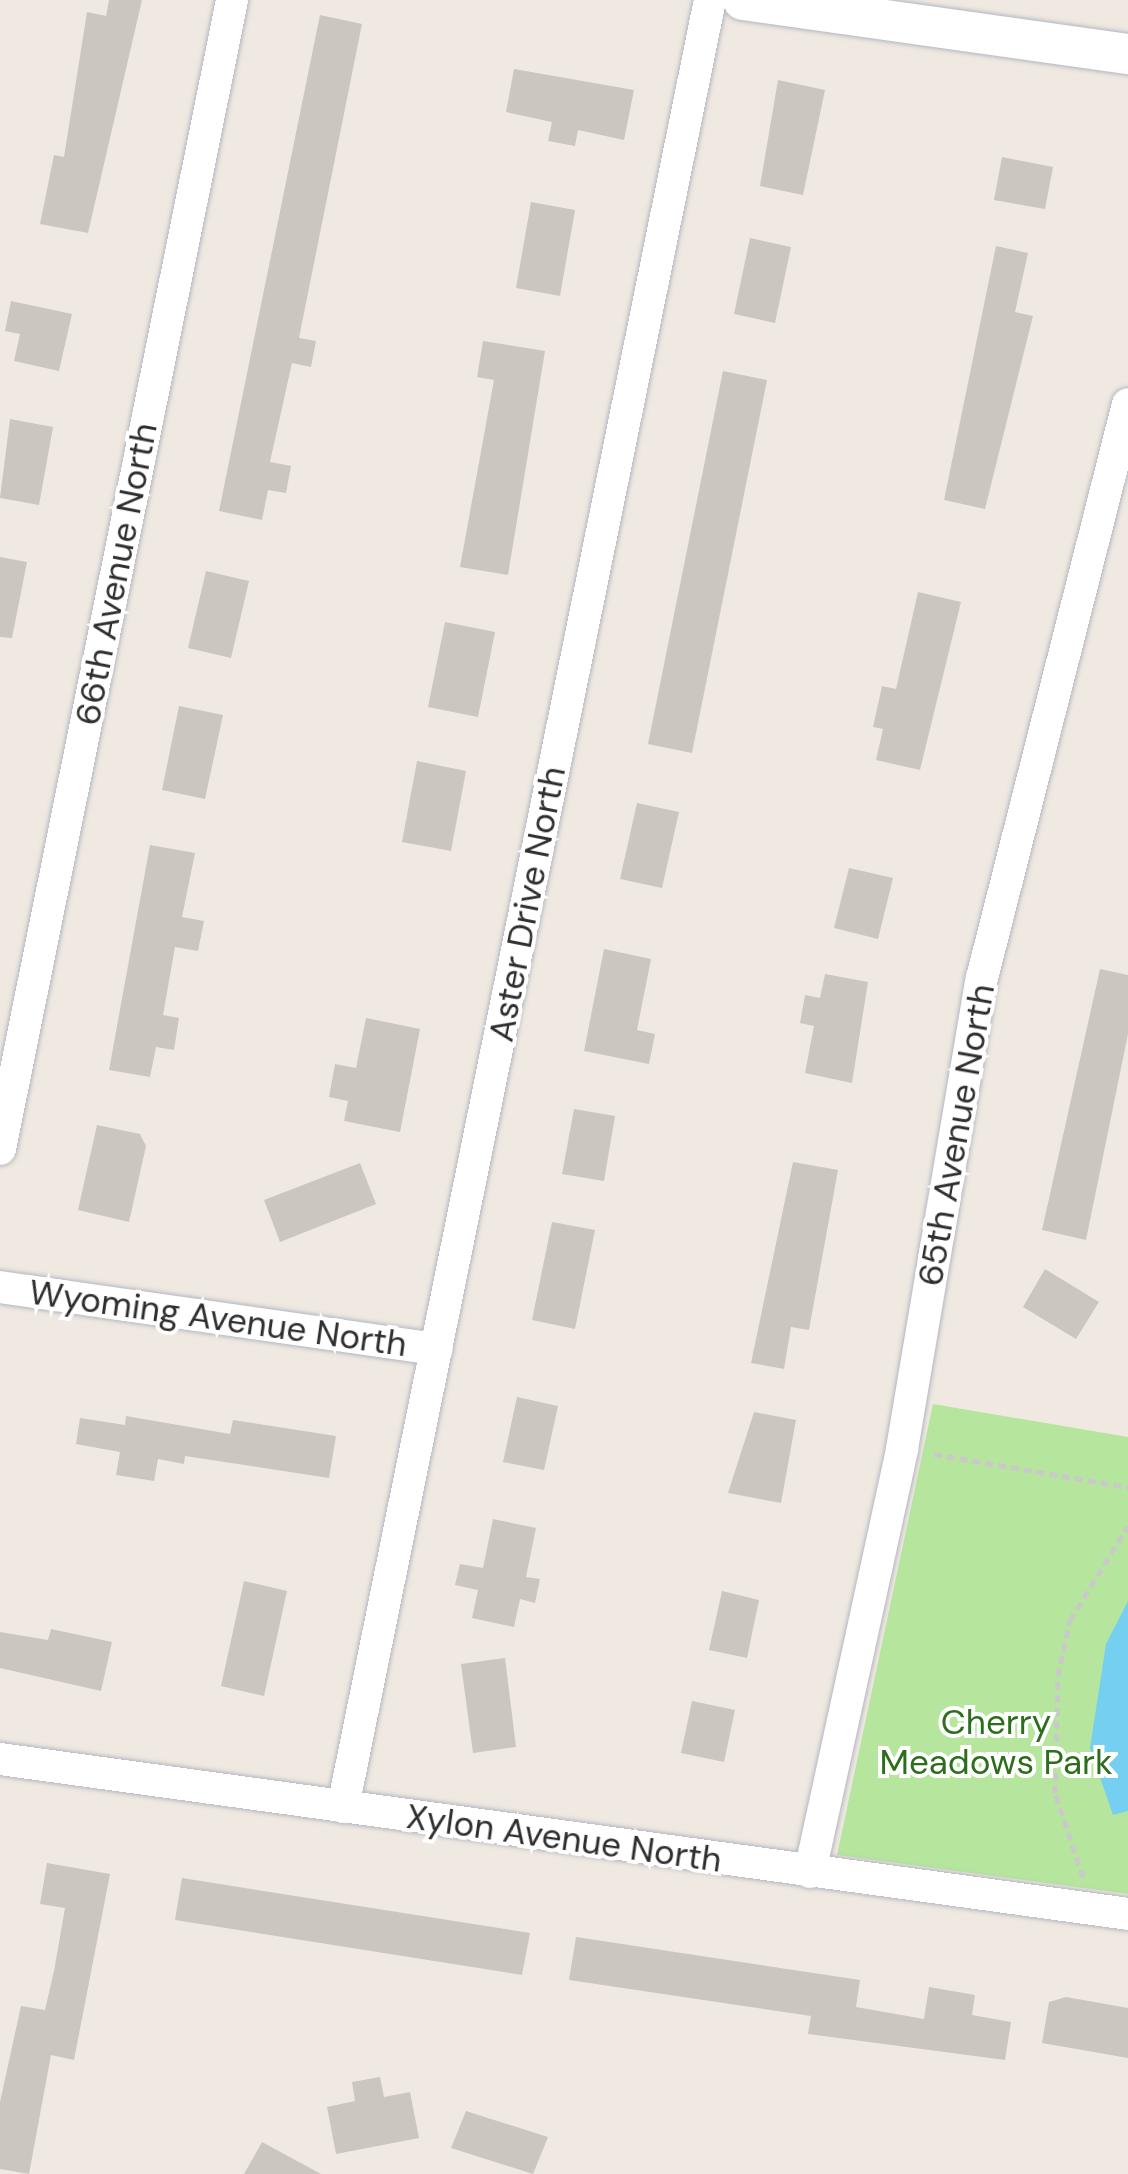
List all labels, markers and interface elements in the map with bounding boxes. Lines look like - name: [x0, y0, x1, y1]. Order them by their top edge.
- street label: 66th Avenue North: [66, 419, 166, 729]
- street label: Aster Drive North: [480, 763, 574, 1045]
- street label: 65th Avenue North: [909, 981, 1003, 1289]
- street label: Wyoming Avenue North: [26, 1271, 410, 1365]
- park label: Cherry Meadows Park: [879, 1701, 1113, 1783]
- street label: Xylon Avenue North: [404, 1795, 724, 1881]

